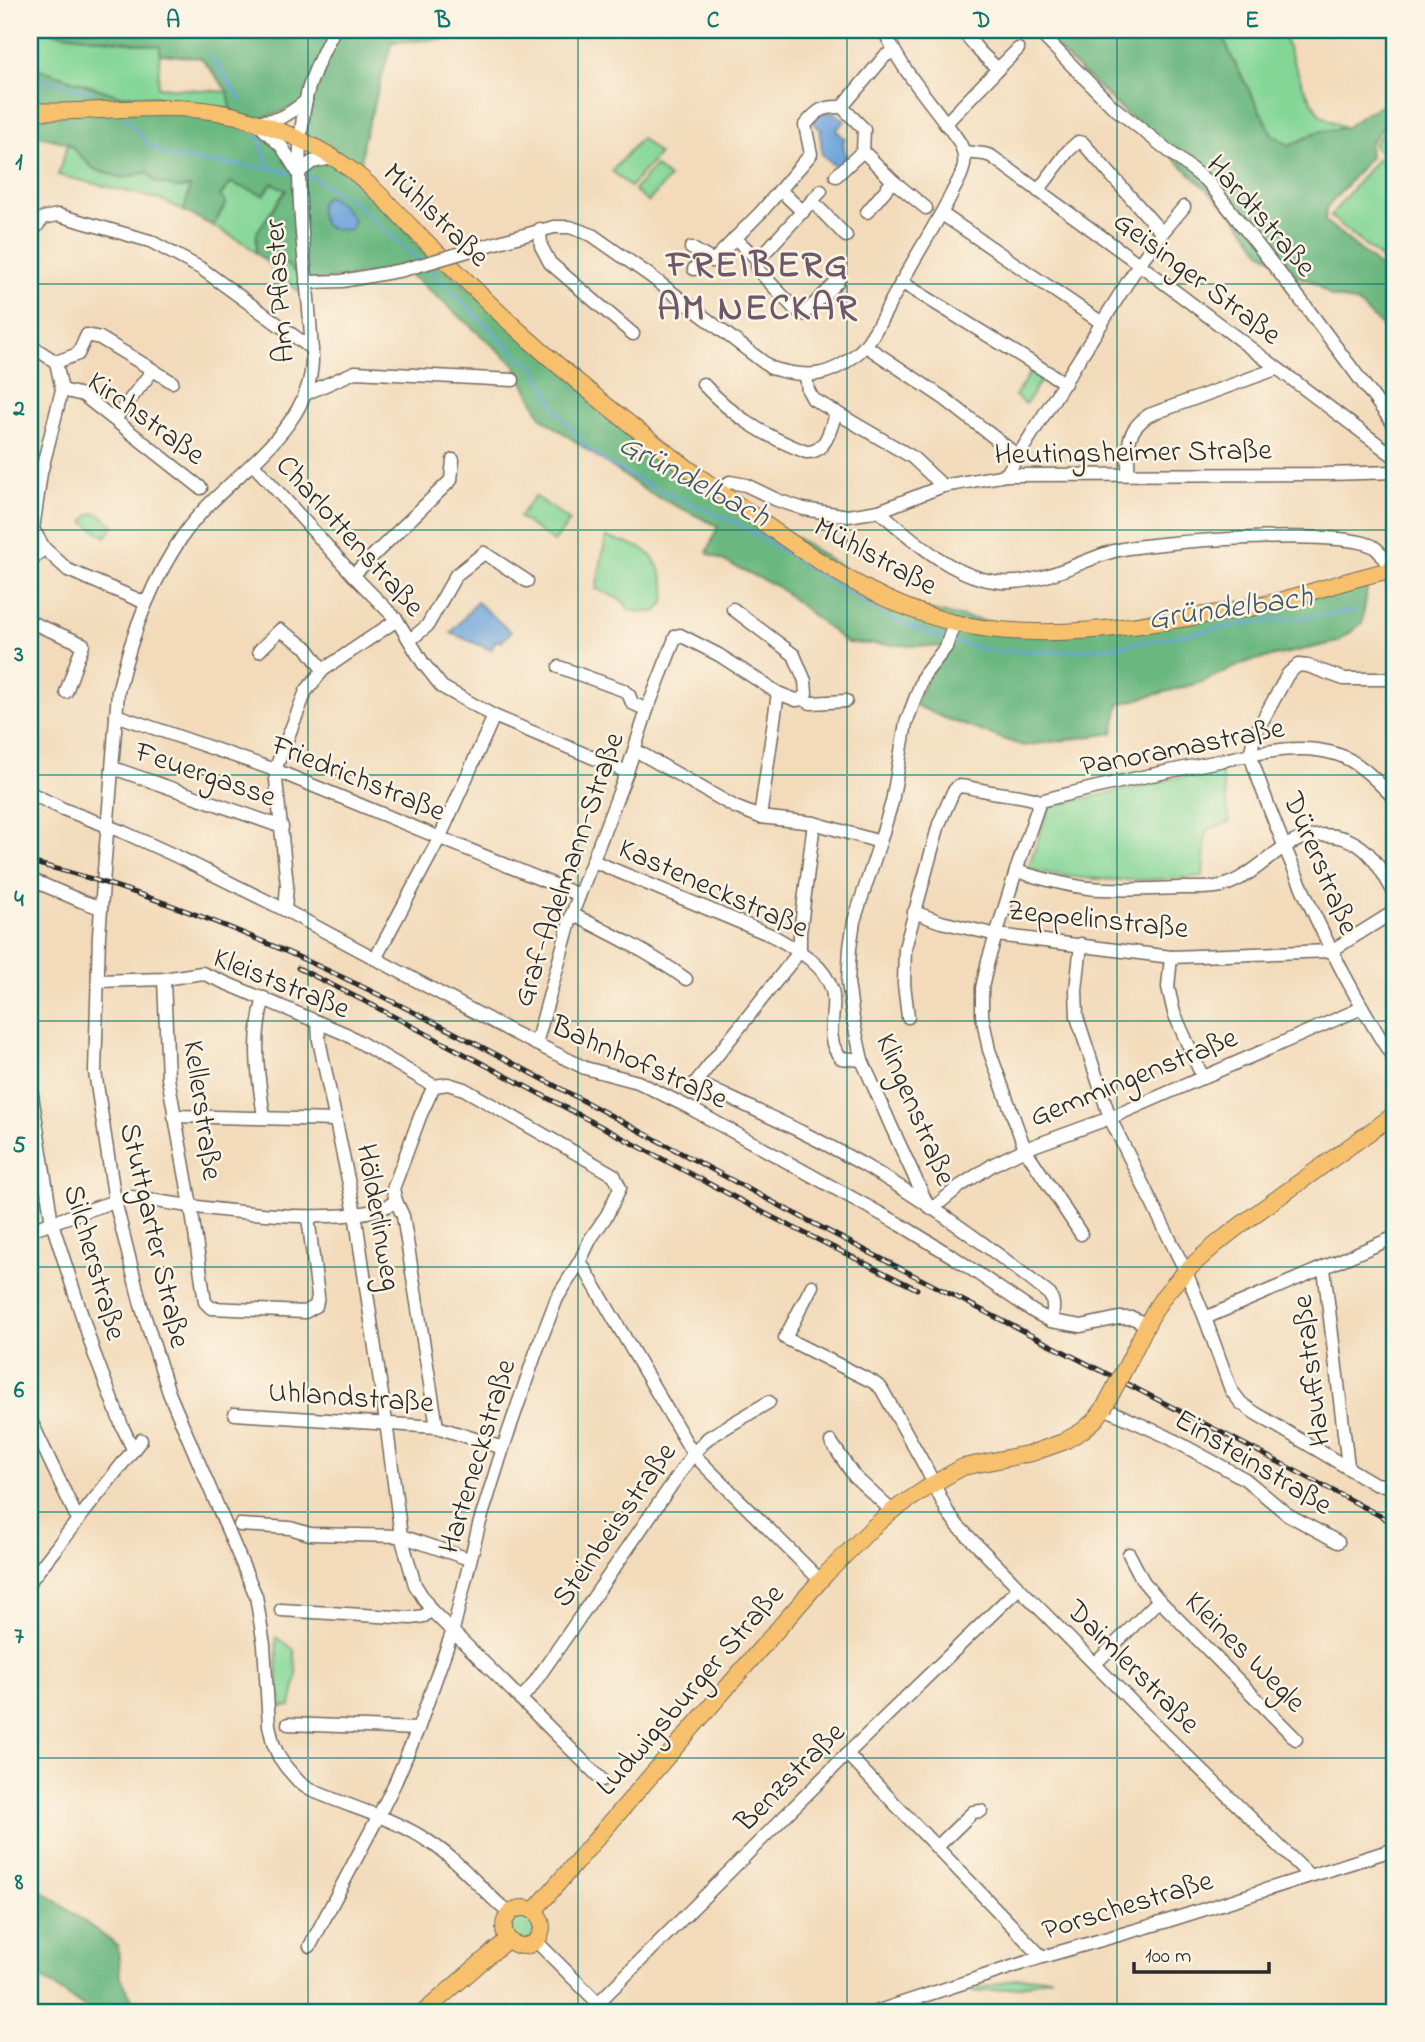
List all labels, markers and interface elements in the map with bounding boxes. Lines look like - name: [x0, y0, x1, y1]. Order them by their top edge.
- text: A: [166, 5, 180, 38]
- text: B: [434, 5, 451, 38]
- text: C: [707, 5, 720, 38]
- text: D: [973, 5, 990, 38]
- text: E: [1245, 5, 1259, 38]
- street label: Hardtstraße: [1194, 146, 1326, 288]
- text: 1: [15, 147, 23, 180]
- street label: Mühlstraße: [371, 154, 499, 279]
- street label: Geisinger Straße: [1103, 201, 1290, 358]
- street label: Am Pflaster: [254, 217, 308, 364]
- district label: FREIBERG AM NECKAR: [657, 240, 859, 337]
- street label: Kirchstraße: [77, 361, 214, 478]
- text: 2: [12, 393, 25, 426]
- water label: Gründelbach: [609, 423, 778, 542]
- street label: Heutingsheimer Straße: [994, 430, 1273, 478]
- street label: Charlottenstraße: [264, 446, 434, 628]
- street label: Mühlstraße: [805, 507, 945, 609]
- water label: Gründelbach: [1145, 575, 1316, 644]
- text: 3: [13, 639, 24, 672]
- street label: Panoramastraße: [1077, 707, 1289, 790]
- street label: Friedrichstraße: [263, 724, 452, 835]
- street label: Graf-Adelmann-Straße: [502, 726, 638, 1013]
- street label: Feuergasse: [128, 731, 282, 821]
- street label: Dürerstraße: [1269, 785, 1369, 943]
- street label: Kasteneckstraße: [611, 828, 816, 952]
- text: 4: [14, 884, 24, 917]
- street label: Zeppelinstraße: [1005, 890, 1191, 952]
- street label: Kleiststraße: [206, 937, 356, 1032]
- street label: Bahnhofstraße: [543, 1005, 735, 1123]
- street label: Gemmingenstraße: [1024, 1017, 1245, 1141]
- street label: Klingenstraße: [862, 1027, 966, 1194]
- street label: Kellerstraße: [169, 1038, 233, 1184]
- street label: Stuttgarter Straße: [106, 1119, 200, 1353]
- text: 5: [12, 1130, 26, 1163]
- street label: Hölderlinweg: [342, 1141, 412, 1295]
- street label: Silcherstraße: [50, 1180, 136, 1346]
- street label: Hauffstraße: [1282, 1292, 1344, 1449]
- street label: Harteneckstraße: [428, 1354, 529, 1559]
- street label: Uhlandstraße: [266, 1371, 436, 1427]
- text: 6: [14, 1375, 25, 1408]
- street label: Einsteinstraße: [1165, 1399, 1340, 1528]
- street label: Steinbeisstraße: [542, 1434, 689, 1617]
- street label: Ludwigsburger Straße: [586, 1575, 796, 1807]
- street label: Kleines Wegle: [1173, 1582, 1315, 1725]
- street label: Daimlerstraße: [1054, 1590, 1210, 1746]
- text: 7: [14, 1621, 24, 1654]
- street label: Benzstraße: [725, 1712, 857, 1844]
- street label: Porschestraße: [1037, 1860, 1219, 1954]
- text: 8: [14, 1867, 24, 1900]
- scale bar: [1134, 1930, 1269, 1974]
- text: 100 m: [1145, 1942, 1191, 1972]

